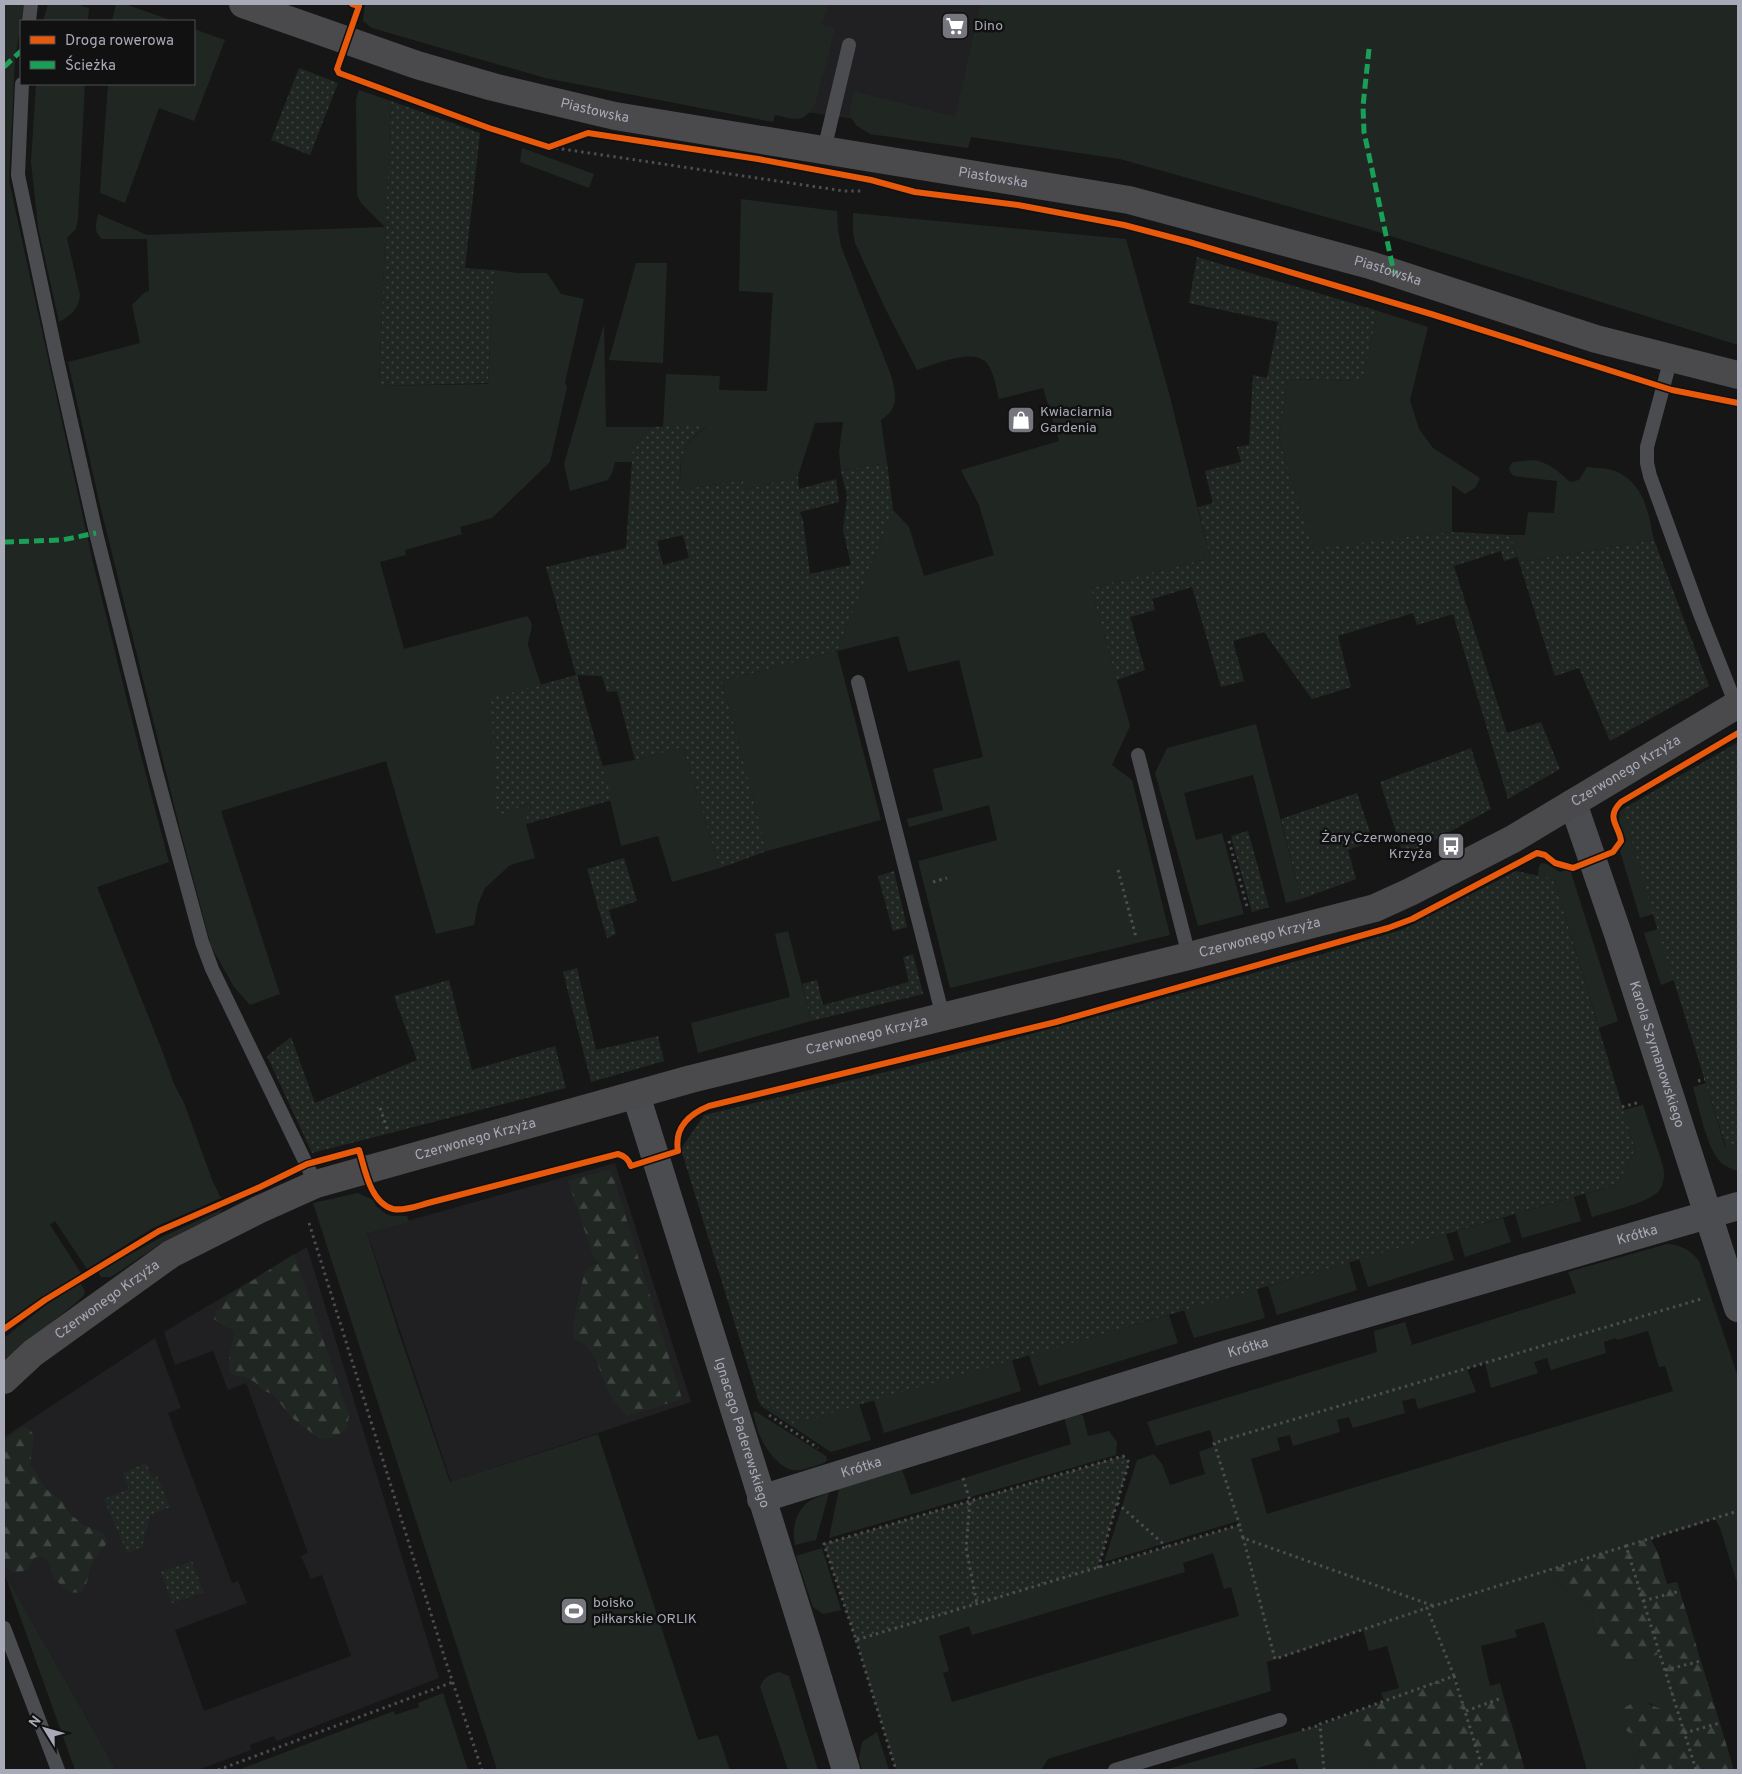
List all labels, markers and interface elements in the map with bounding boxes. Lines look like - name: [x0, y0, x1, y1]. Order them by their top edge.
- supermarket icon: Dino: [940, 11, 970, 41]
- place label: Dino: [974, 18, 1003, 35]
- legend: [20, 20, 195, 85]
- text: Droga rowerowa: [65, 32, 174, 51]
- text: Ścieżka: [65, 55, 116, 76]
- street label: Piastowska: [559, 95, 630, 127]
- street label: Piastowska: [957, 164, 1029, 192]
- street label: Piastowska: [1352, 253, 1424, 290]
- place label: Kwiaciarnia Gardenia: [1040, 404, 1112, 437]
- shop icon: Kwiaciarnia Gardenia: [1006, 405, 1036, 435]
- street label: Czerwonego Krzyża: [1568, 732, 1684, 811]
- place label: Żary Czerwonego Krzyża: [1321, 829, 1432, 863]
- bus stop icon: Żary Czerwonego Krzyża: [1436, 831, 1466, 861]
- street label: Czerwonego Krzyża: [1197, 914, 1322, 962]
- street label: Karola Szymanowskiego: [1625, 979, 1688, 1130]
- street label: Czerwonego Krzyża: [804, 1012, 929, 1059]
- street label: Czerwonego Krzyża: [413, 1114, 538, 1164]
- street label: Krótka: [1615, 1221, 1659, 1249]
- street label: Czerwonego Krzyża: [52, 1256, 163, 1343]
- street label: Krótka: [1226, 1334, 1270, 1362]
- street label: Ignacego Paderewskiego: [710, 1356, 773, 1510]
- street label: Krótka: [839, 1453, 884, 1482]
- place label: boisko piłkarskie ORLIK: [593, 1595, 697, 1628]
- sports icon: boisko piłkarskie ORLIK: [559, 1596, 589, 1626]
- north arrow: [20, 1704, 70, 1754]
- text: N: [26, 1713, 46, 1731]

